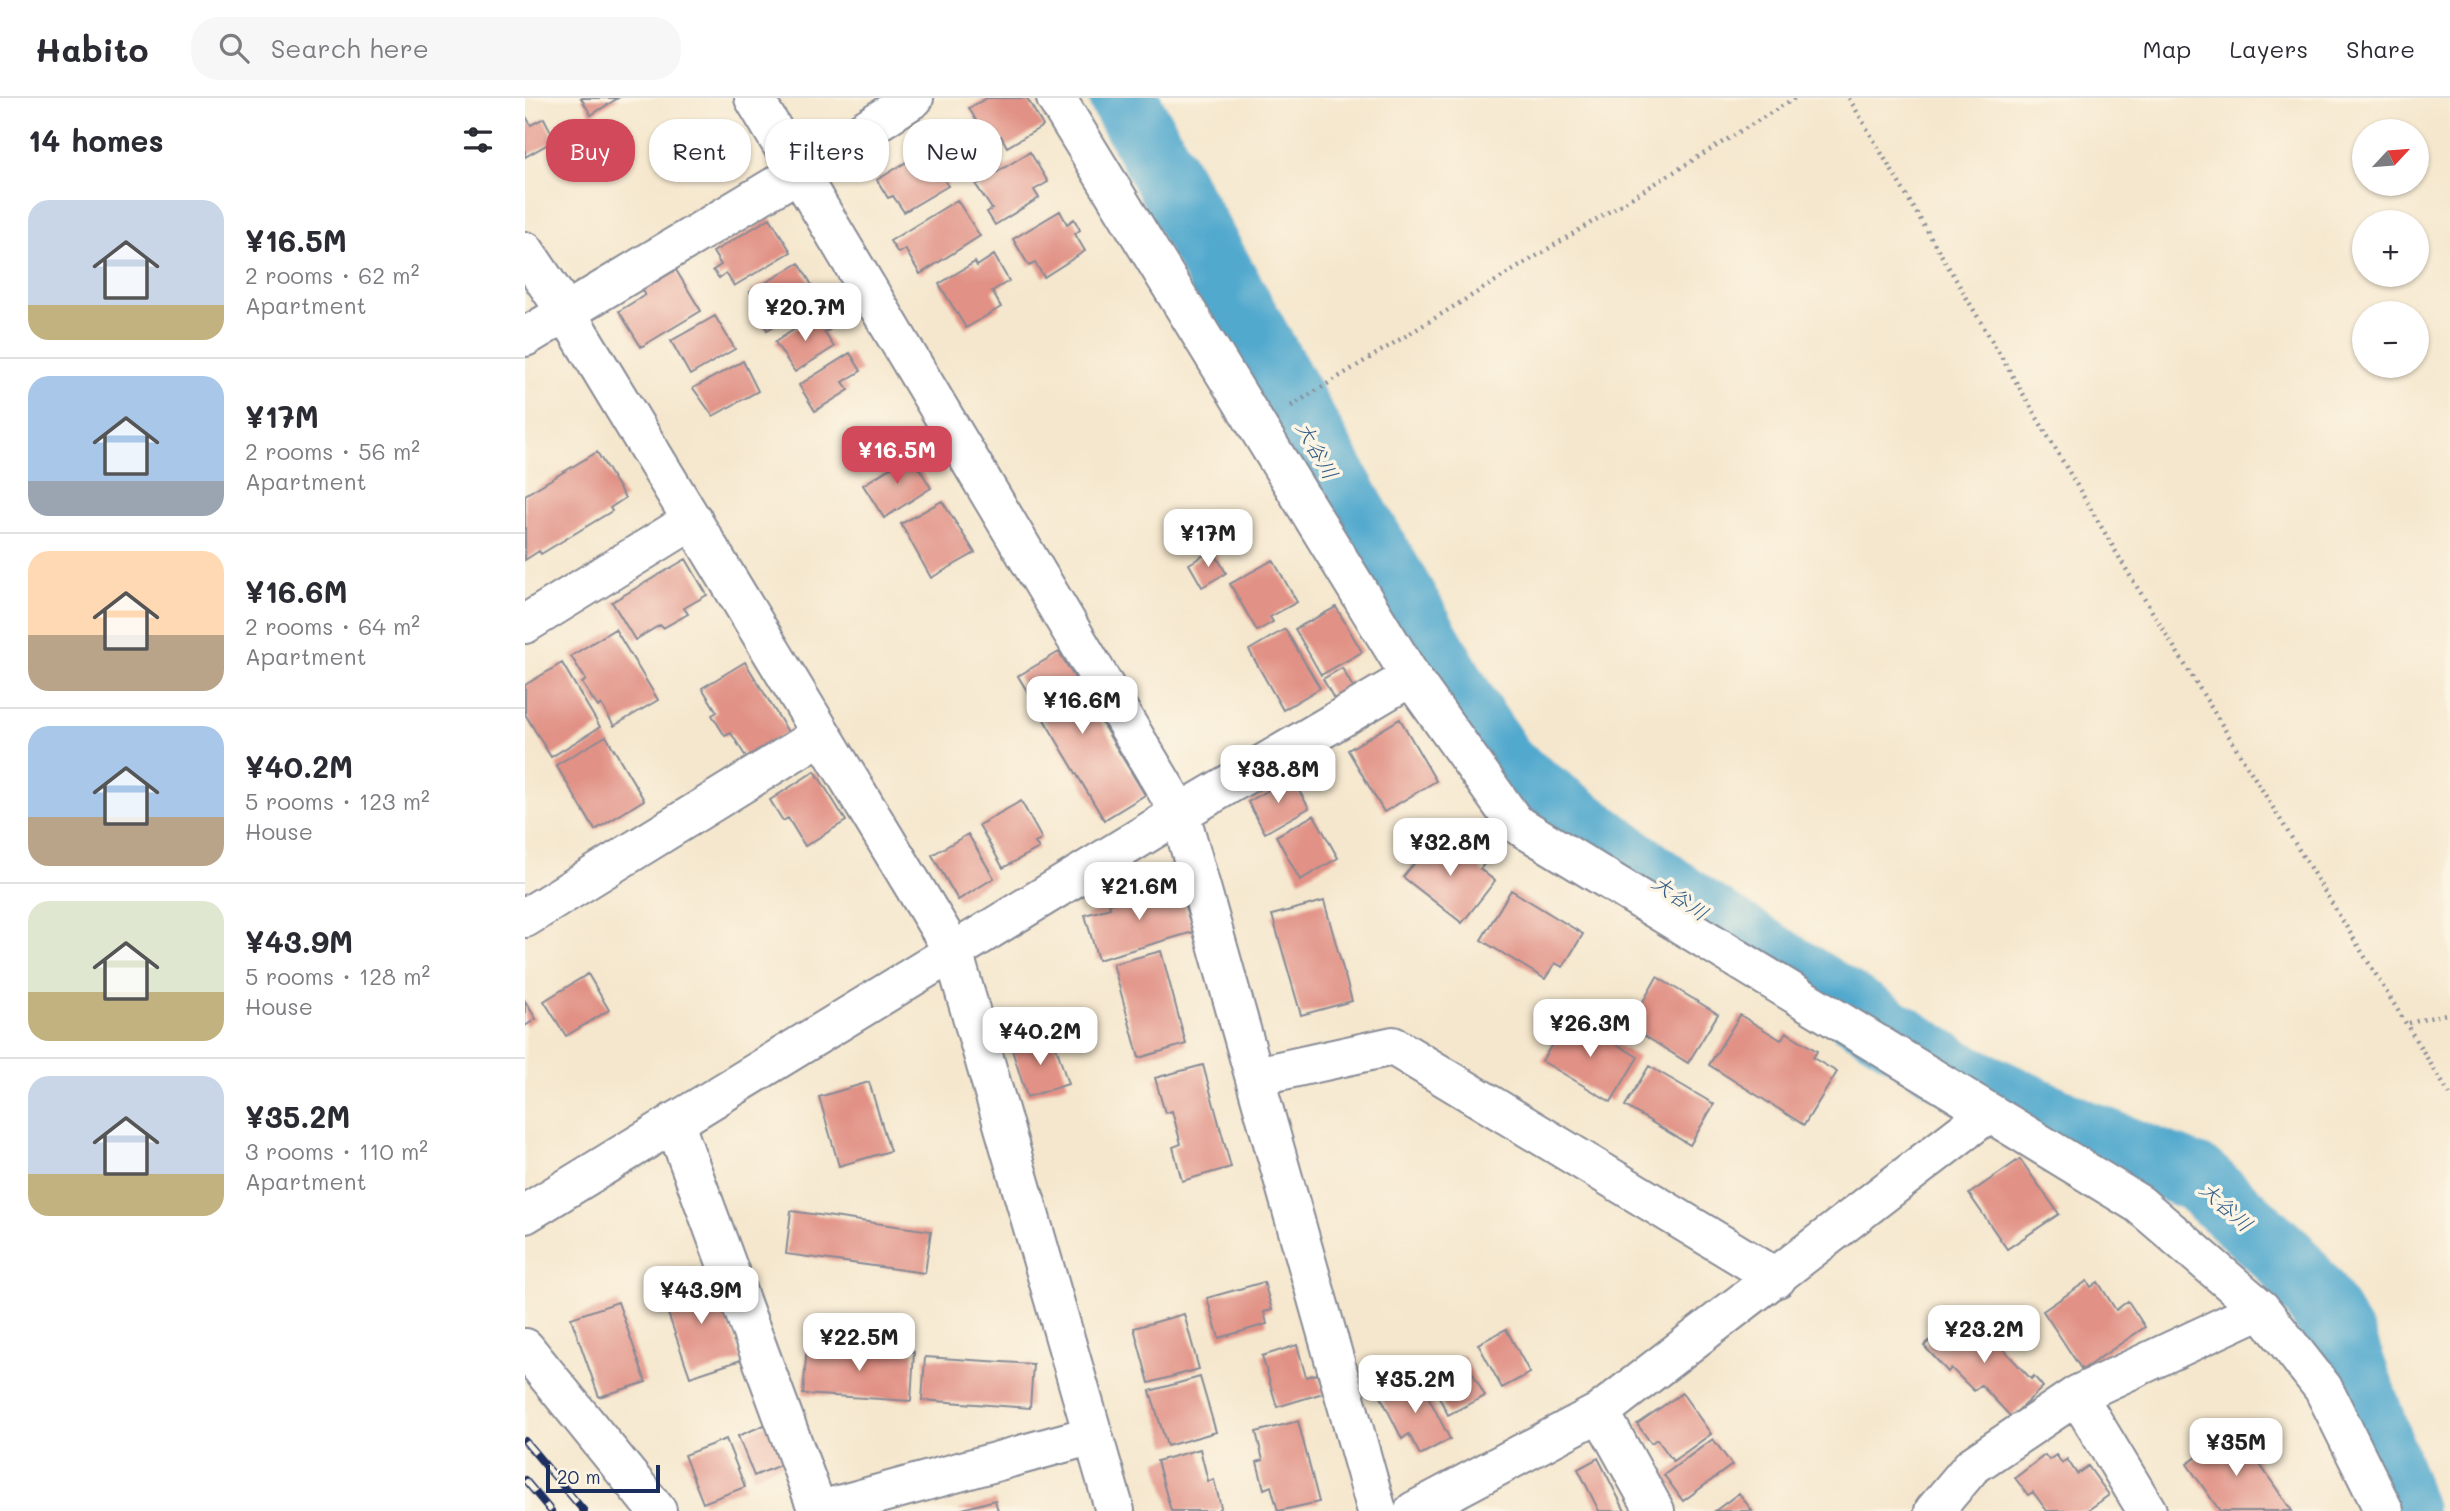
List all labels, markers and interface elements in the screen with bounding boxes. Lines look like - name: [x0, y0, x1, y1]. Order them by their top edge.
- search box: [191, 17, 681, 80]
- text: Habito: [35, 27, 149, 70]
- icon: search: [215, 29, 253, 67]
- text: Search here: [271, 31, 429, 65]
- text: Map: [2143, 33, 2191, 64]
- text: Layers: [2229, 33, 2308, 64]
- text: Share: [2346, 33, 2415, 64]
- chip: Buy: [546, 119, 635, 182]
- chip: Rent: [649, 119, 751, 182]
- chip: Filters: [765, 119, 889, 182]
- chip: New: [903, 119, 1002, 182]
- north arrow: [2352, 119, 2429, 196]
- map controls: [2352, 119, 2429, 378]
- text: 14 homes: [28, 120, 164, 160]
- icon: filters: [459, 121, 497, 159]
- button: +: [2352, 210, 2429, 287]
- text: ¥16.5M: [245, 220, 347, 260]
- icon: home: [84, 228, 168, 312]
- text: 2 rooms · 62 m²: [245, 260, 419, 290]
- pin: ¥20.7M: [748, 284, 862, 343]
- text: Apartment: [245, 290, 367, 320]
- text: ¥20.7M: [764, 291, 846, 321]
- button: −: [2352, 301, 2429, 378]
- text: ¥17M: [245, 396, 319, 436]
- icon: home: [84, 404, 168, 488]
- water label: 大谷川: [1291, 416, 1345, 484]
- pin: ¥16.5M: [840, 426, 954, 486]
- text: ¥16.5M: [858, 434, 936, 464]
- text: 2 rooms · 56 m²: [245, 436, 420, 466]
- text: Apartment: [245, 466, 367, 496]
- pin: ¥17M: [1167, 510, 1249, 569]
- text: ¥17M: [1180, 517, 1236, 547]
- text: ¥16.6M: [245, 571, 348, 611]
- icon: home: [84, 579, 168, 663]
- text: 2 rooms · 64 m²: [245, 611, 420, 641]
- text: Apartment: [245, 641, 367, 671]
- pin: ¥16.6M: [1025, 676, 1139, 736]
- text: ¥16.6M: [1043, 684, 1121, 714]
- text: ¥40.2M: [245, 746, 353, 786]
- pin: ¥38.8M: [1221, 746, 1335, 805]
- text: ¥38.8M: [1236, 753, 1320, 783]
- icon: home: [84, 754, 168, 838]
- text: 5 rooms · 123 m²: [245, 786, 430, 816]
- text: House: [245, 816, 313, 846]
- pin: ¥32.8M: [1393, 818, 1507, 878]
- text: ¥32.8M: [1409, 826, 1491, 856]
- pin: ¥21.6M: [1082, 862, 1196, 922]
- water label: 大谷川: [1647, 868, 1715, 926]
- text: ¥21.6M: [1100, 870, 1178, 900]
- text: ¥43.9M: [245, 921, 353, 961]
- icon: home: [84, 929, 168, 1013]
- text: 5 rooms · 128 m²: [245, 961, 430, 991]
- text: House: [245, 991, 313, 1021]
- pin: ¥26.3M: [1533, 1000, 1647, 1059]
- pin: ¥40.2M: [983, 1007, 1097, 1067]
- text: ¥26.3M: [1549, 1007, 1631, 1037]
- text: ¥40.2M: [999, 1015, 1081, 1045]
- text: ¥35.2M: [245, 1096, 350, 1136]
- icon: home: [84, 1104, 168, 1188]
- text: 3 rooms · 110 m²: [245, 1136, 428, 1166]
- text: Apartment: [245, 1166, 367, 1196]
- water label: 大谷川: [2195, 1175, 2259, 1237]
- pin: ¥43.9M: [644, 1266, 758, 1326]
- text: ¥43.9M: [660, 1274, 742, 1304]
- pin: ¥23.2M: [1927, 1306, 2041, 1365]
- text: ¥23.2M: [1944, 1313, 2024, 1343]
- pin: ¥22.5M: [802, 1314, 916, 1373]
- text: ¥22.5M: [819, 1321, 899, 1351]
- pin: ¥35.2M: [1358, 1356, 1472, 1415]
- text: ¥35.2M: [1375, 1363, 1455, 1393]
- pin: ¥35M: [2195, 1418, 2277, 1478]
- text: ¥35M: [2206, 1426, 2266, 1456]
- scale bar: [546, 1462, 660, 1494]
- text: 20 m: [557, 1464, 601, 1489]

